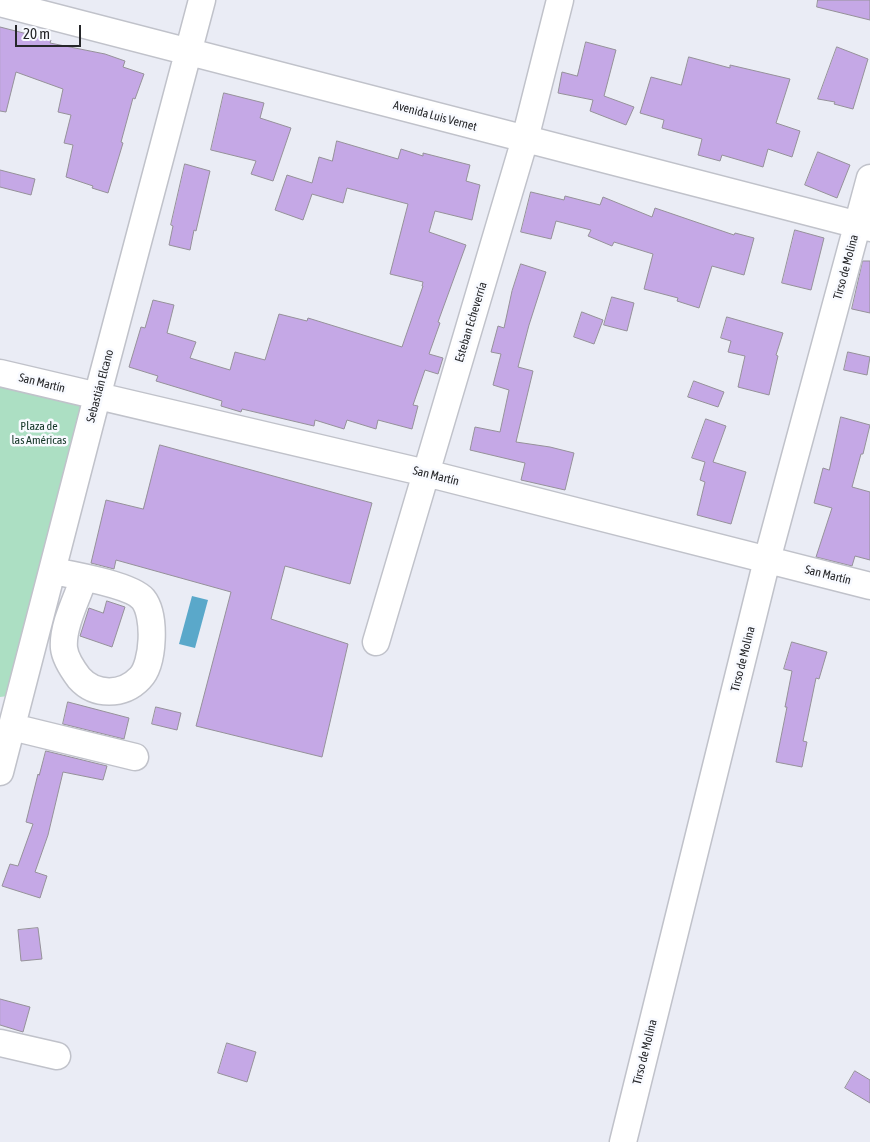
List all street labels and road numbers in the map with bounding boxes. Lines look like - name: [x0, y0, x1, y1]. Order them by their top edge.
- street label: Avenida Luis Vernet: [392, 98, 478, 134]
- street label: Tirso de Molina: [830, 233, 862, 301]
- street label: Esteban Echeverría: [452, 280, 490, 364]
- street label: Sebastián Elcano: [83, 348, 117, 424]
- street label: San Martín: [17, 370, 67, 396]
- street label: San Martín: [411, 463, 461, 489]
- street label: San Martín: [803, 562, 853, 588]
- street label: Tirso de Molina: [728, 625, 758, 693]
- street label: Tirso de Molina: [630, 1018, 660, 1086]

